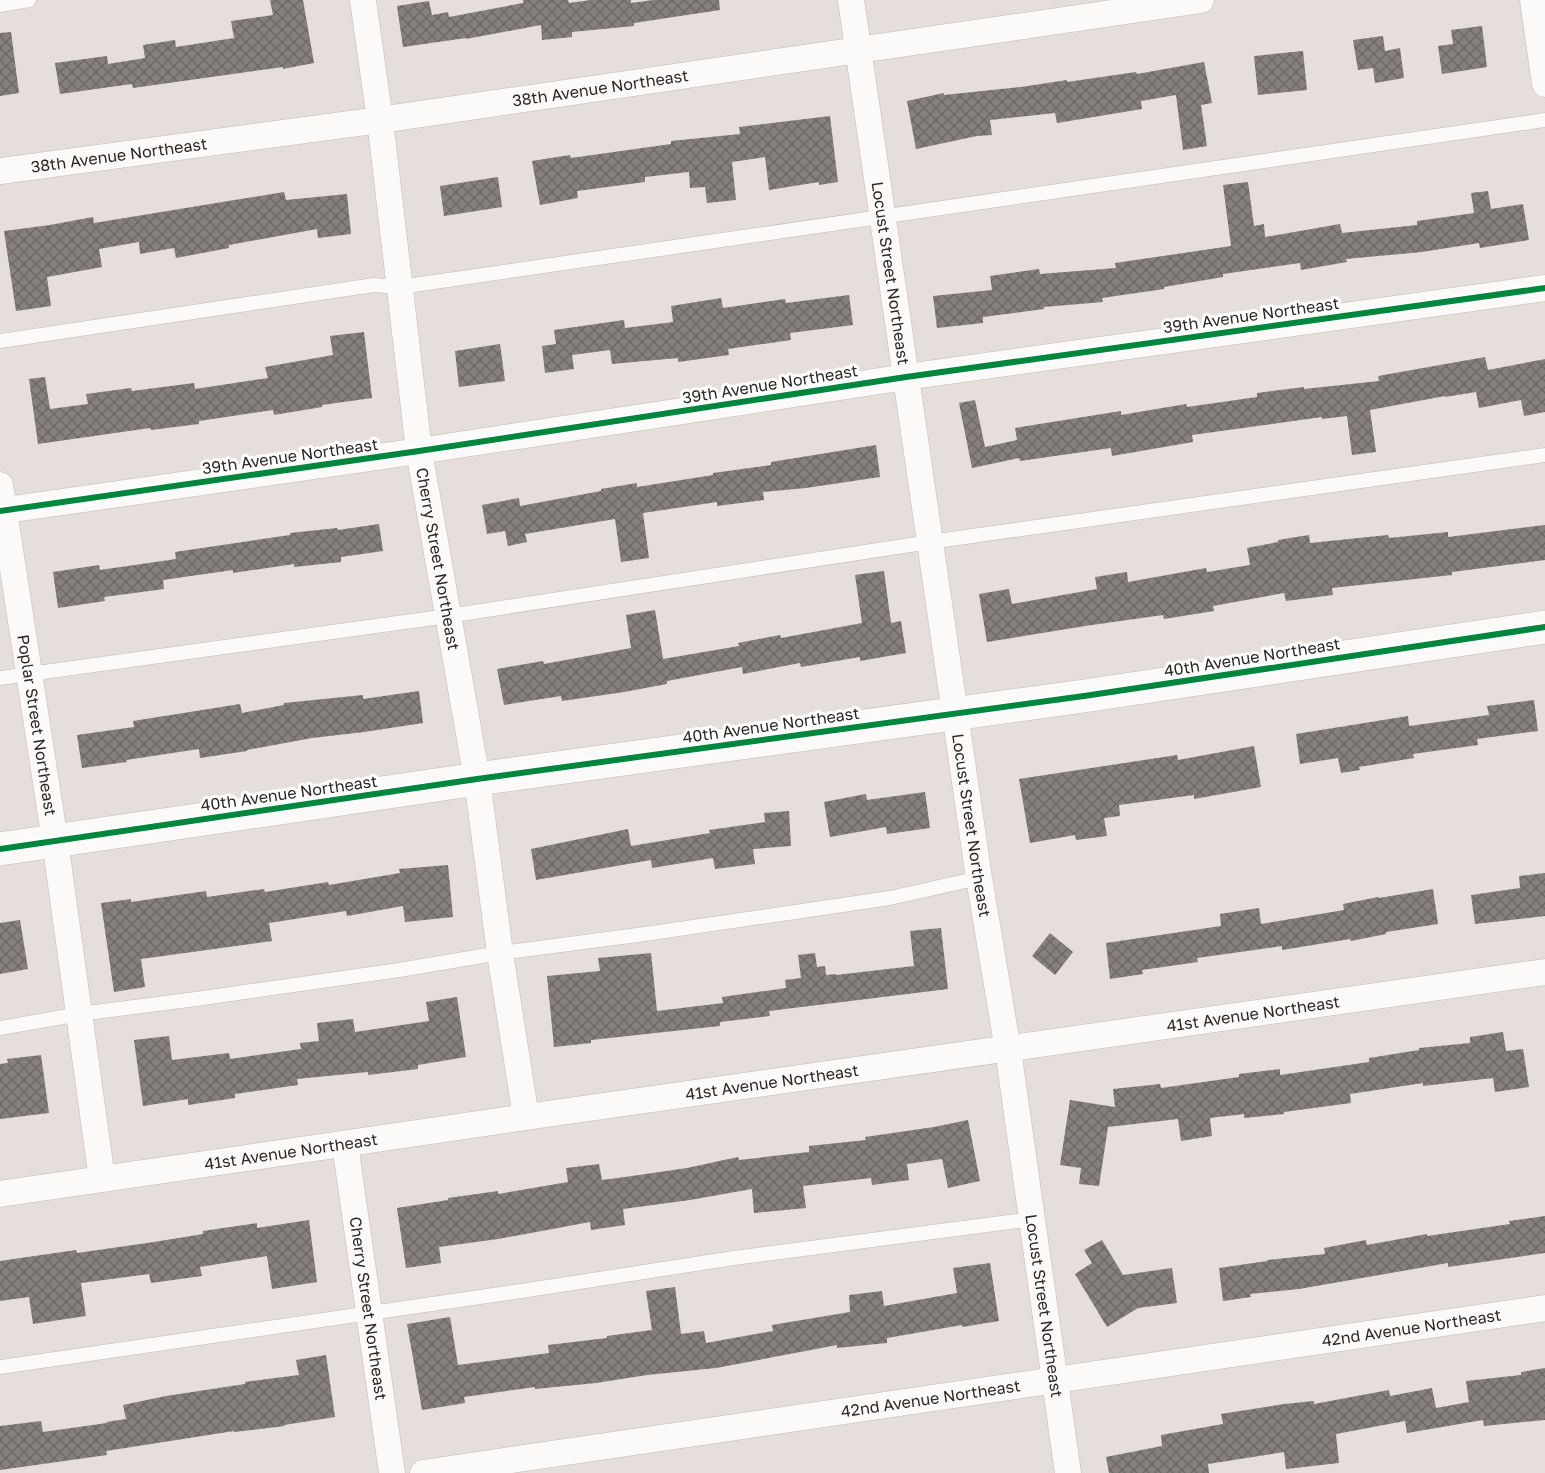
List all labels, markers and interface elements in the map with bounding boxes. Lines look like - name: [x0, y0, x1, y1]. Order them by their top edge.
- street label: 38th Avenue Northeast: [511, 65, 690, 111]
- street label: 38th Avenue Northeast: [30, 133, 208, 177]
- street label: Locust Street Northeast: [868, 180, 914, 366]
- street label: 39th Avenue Northeast: [1162, 293, 1340, 337]
- street label: 39th Avenue Northeast: [681, 360, 859, 408]
- street label: 39th Avenue Northeast: [201, 434, 379, 478]
- street label: Cherry Street Northeast: [412, 466, 464, 652]
- street label: Poplar Street Northeast: [13, 633, 61, 817]
- street label: 40th Avenue Northeast: [1162, 633, 1342, 681]
- street label: 40th Avenue Northeast: [681, 703, 861, 747]
- street label: Locust Street Northeast: [948, 732, 995, 918]
- street label: 40th Avenue Northeast: [199, 771, 379, 815]
- street label: 41st Avenue Northeast: [1165, 991, 1341, 1036]
- street label: 41st Avenue Northeast: [684, 1060, 860, 1104]
- street label: 41st Avenue Northeast: [203, 1129, 379, 1174]
- street label: Locust Street Northeast: [1021, 1213, 1067, 1399]
- street label: Cherry Street Northeast: [345, 1215, 391, 1401]
- street label: 42nd Avenue Northeast: [1320, 1305, 1502, 1351]
- street label: 42nd Avenue Northeast: [840, 1375, 1022, 1421]

